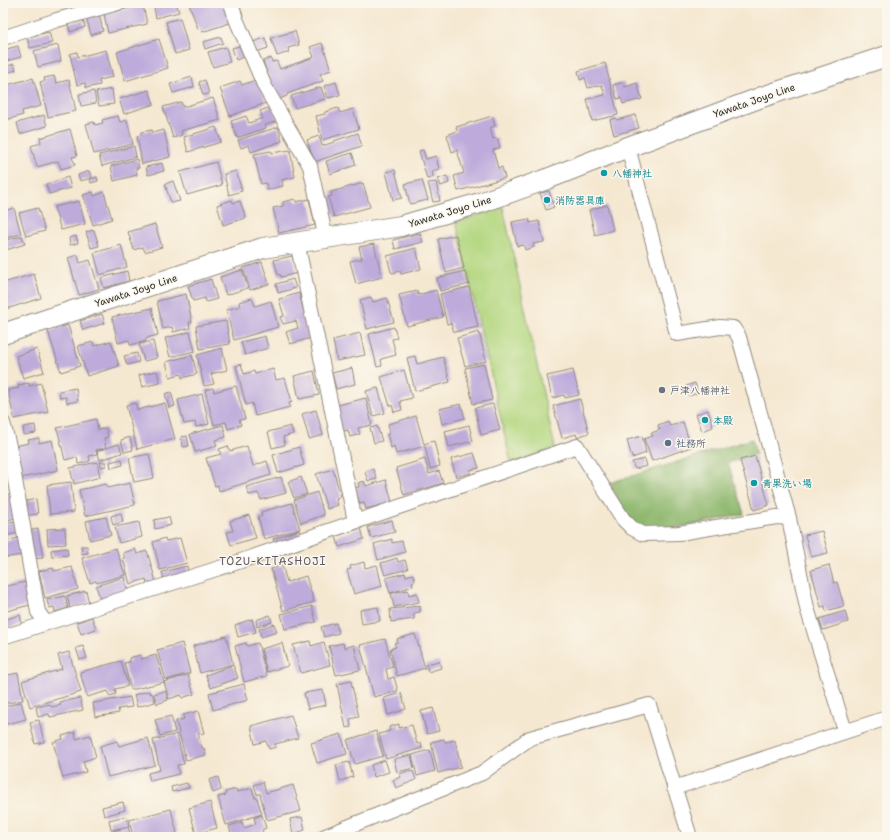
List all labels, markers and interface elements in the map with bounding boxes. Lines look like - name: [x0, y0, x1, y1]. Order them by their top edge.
- street label: Yawata Joyo Line: [711, 80, 797, 121]
- place label: 八幡神社: [612, 167, 652, 180]
- marker: 八幡神社: [599, 168, 609, 178]
- street label: Yawata Joyo Line: [407, 193, 493, 230]
- place label: 消防器具庫: [555, 194, 605, 207]
- marker: 消防器具庫: [542, 195, 552, 205]
- street label: Yawata Joyo Line: [93, 271, 179, 310]
- place label: 戸津八幡神社: [670, 384, 730, 397]
- marker: 戸津八幡神社: [657, 385, 667, 395]
- place label: 本殿: [713, 414, 733, 427]
- marker: 本殿: [700, 415, 710, 425]
- place label: 社務所: [676, 437, 706, 450]
- marker: 社務所: [663, 438, 673, 448]
- place label: 青果洗い場: [762, 477, 812, 490]
- marker: 青果洗い場: [749, 478, 759, 488]
- district label: TOZU-KITASHOJI: [219, 554, 327, 569]

